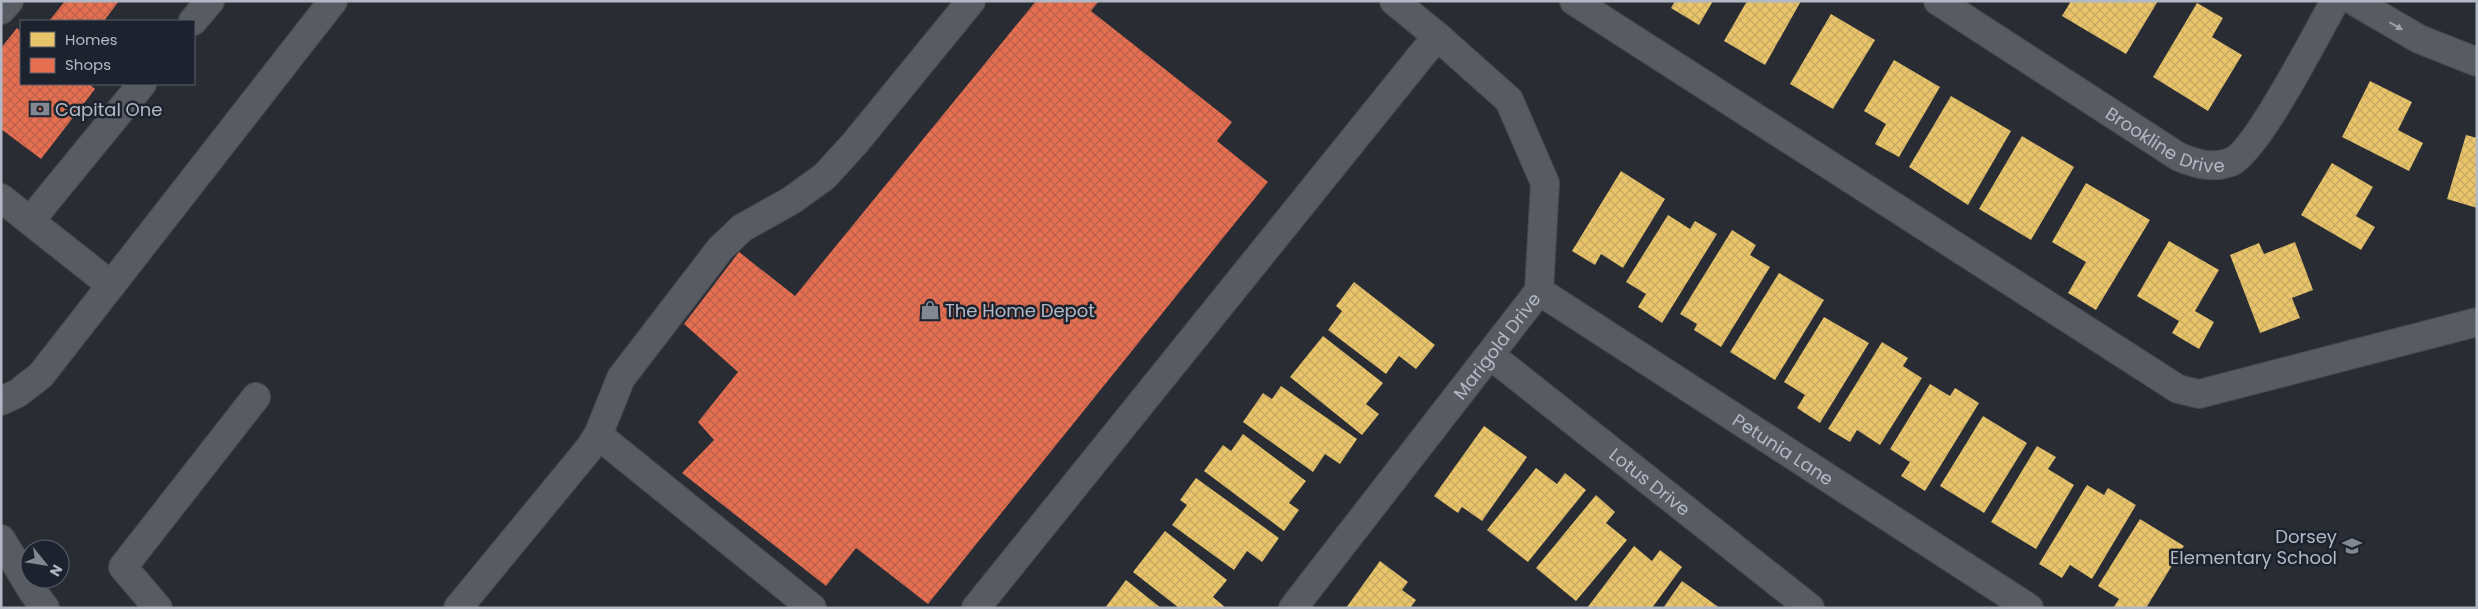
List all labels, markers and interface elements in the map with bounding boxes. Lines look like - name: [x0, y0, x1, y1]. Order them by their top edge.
- legend: [20, 20, 195, 85]
- one-way arrow: [2389, 22, 2404, 30]
- text: Homes: [65, 29, 118, 50]
- text: Shops: [65, 54, 111, 75]
- place label: Capital One: [55, 97, 162, 122]
- bank icon: Capital One: [29, 98, 51, 120]
- street label: Brookline Drive: [2101, 100, 2226, 178]
- street label: Marigold Drive: [1447, 287, 1546, 404]
- place label: The Home Depot: [945, 298, 1095, 323]
- shop icon: The Home Depot: [919, 299, 941, 321]
- street label: Petunia Lane: [1728, 407, 1839, 491]
- street label: Lotus Drive: [1604, 442, 1696, 521]
- place label: Dorsey Elementary School: [2170, 524, 2337, 570]
- school or university icon: Dorsey Elementary School: [2341, 535, 2363, 557]
- north arrow: [20, 539, 70, 589]
- text: N: [45, 561, 68, 580]

